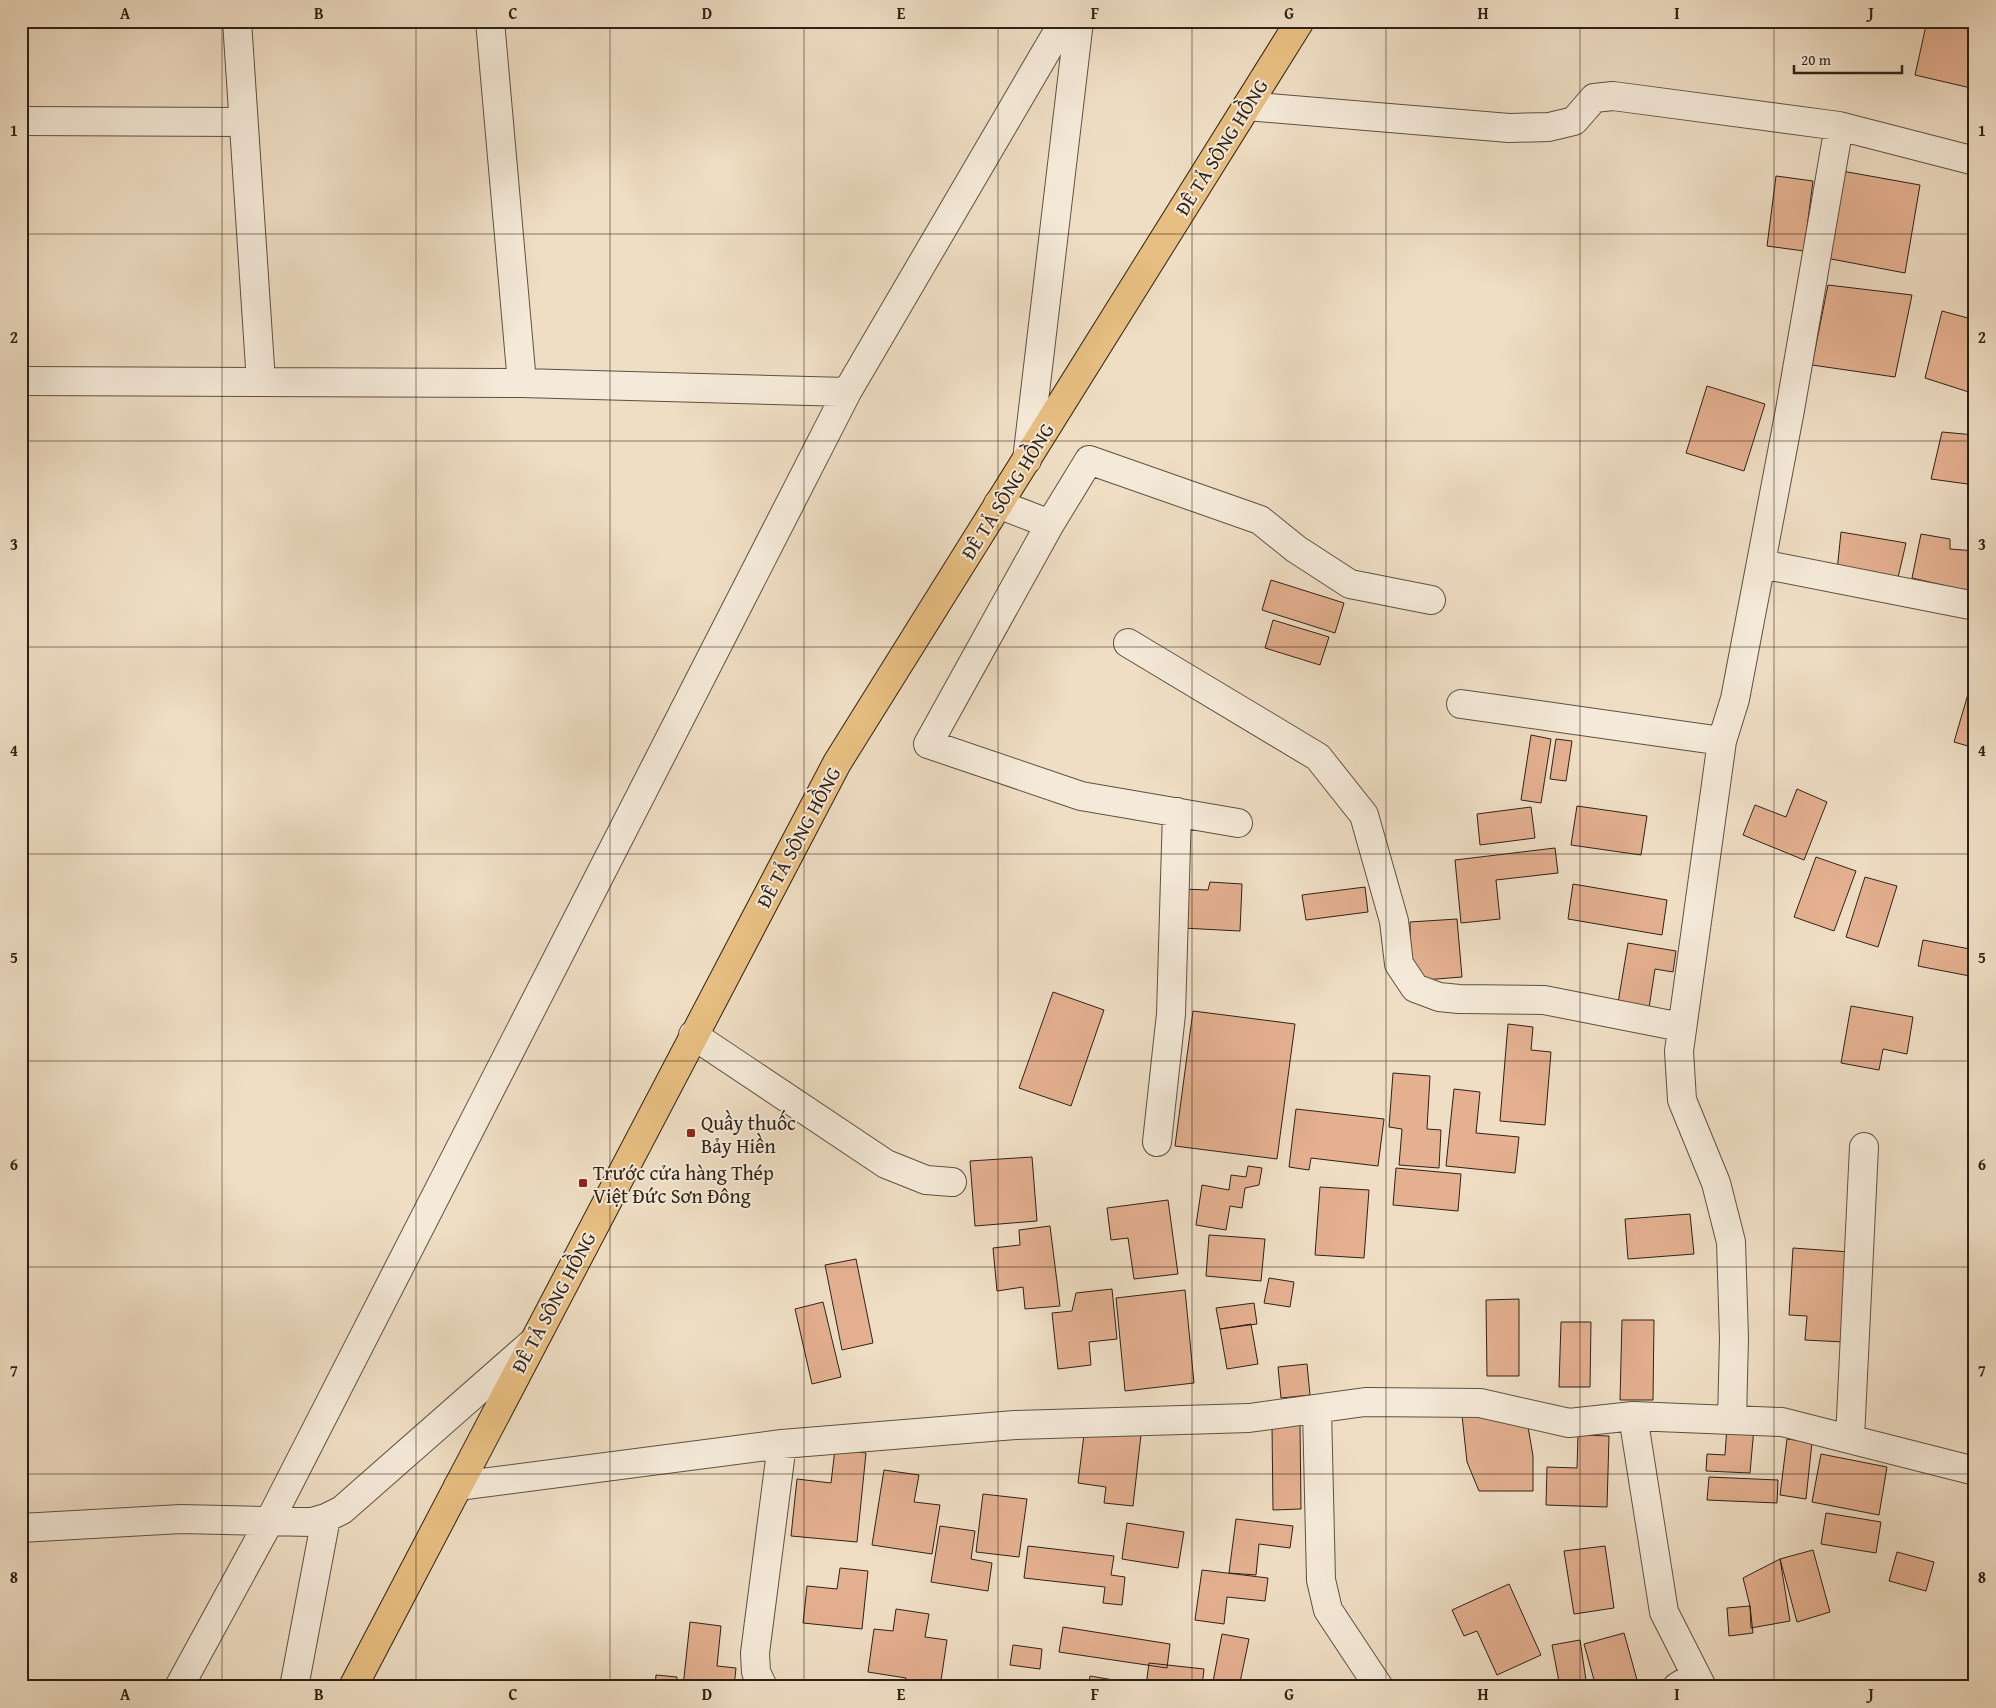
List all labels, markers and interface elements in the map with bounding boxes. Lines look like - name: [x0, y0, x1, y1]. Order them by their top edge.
- text: A: [120, 1, 131, 25]
- text: B: [314, 1, 324, 25]
- text: C: [508, 1, 518, 25]
- text: D: [702, 1, 712, 25]
- text: E: [897, 1, 906, 25]
- text: F: [1091, 1, 1099, 25]
- text: G: [1284, 1, 1294, 25]
- text: H: [1477, 1, 1489, 25]
- text: I: [1674, 1, 1680, 25]
- text: J: [1865, 1, 1874, 25]
- scale bar: [1794, 42, 1901, 74]
- text: 20 m: [1801, 49, 1832, 70]
- street label: ĐÊ TẢ SÔNG HỒNG: [1167, 73, 1275, 221]
- text: 1: [10, 118, 18, 142]
- text: 1: [1978, 118, 1986, 142]
- text: 2: [10, 325, 18, 349]
- text: 2: [1978, 325, 1986, 349]
- street label: ĐÊ TẢ SÔNG HỒNG: [953, 417, 1061, 565]
- text: 3: [10, 532, 18, 556]
- text: 3: [1978, 532, 1986, 556]
- text: 4: [10, 738, 18, 762]
- text: 4: [1978, 738, 1986, 762]
- street label: ĐÊ TẢ SÔNG HỒNG: [748, 761, 847, 913]
- text: 5: [10, 945, 18, 969]
- text: 5: [1978, 945, 1986, 969]
- place label: Quầy thuốc Bảy Hiền: [701, 1108, 796, 1160]
- marker: Quầy thuốc Bảy Hiền: [685, 1127, 697, 1139]
- text: 6: [10, 1152, 18, 1176]
- text: 6: [1978, 1152, 1986, 1176]
- place label: Trước cửa hàng Thép Việt Đức Sơn Đông: [593, 1158, 774, 1210]
- marker: Trước cửa hàng Thép Việt Đức Sơn Đông: [577, 1177, 589, 1189]
- street label: ĐÊ TẢ SÔNG HỒNG: [503, 1226, 602, 1378]
- text: 7: [10, 1358, 18, 1382]
- text: 7: [1978, 1358, 1986, 1382]
- text: 8: [10, 1565, 18, 1589]
- text: 8: [1978, 1565, 1986, 1589]
- text: A: [120, 1682, 131, 1706]
- text: B: [314, 1682, 324, 1706]
- text: C: [508, 1682, 518, 1706]
- text: D: [702, 1682, 712, 1706]
- text: E: [897, 1682, 906, 1706]
- text: F: [1091, 1682, 1099, 1706]
- text: G: [1284, 1682, 1294, 1706]
- text: H: [1477, 1682, 1489, 1706]
- text: I: [1674, 1682, 1680, 1706]
- text: J: [1865, 1682, 1874, 1706]

